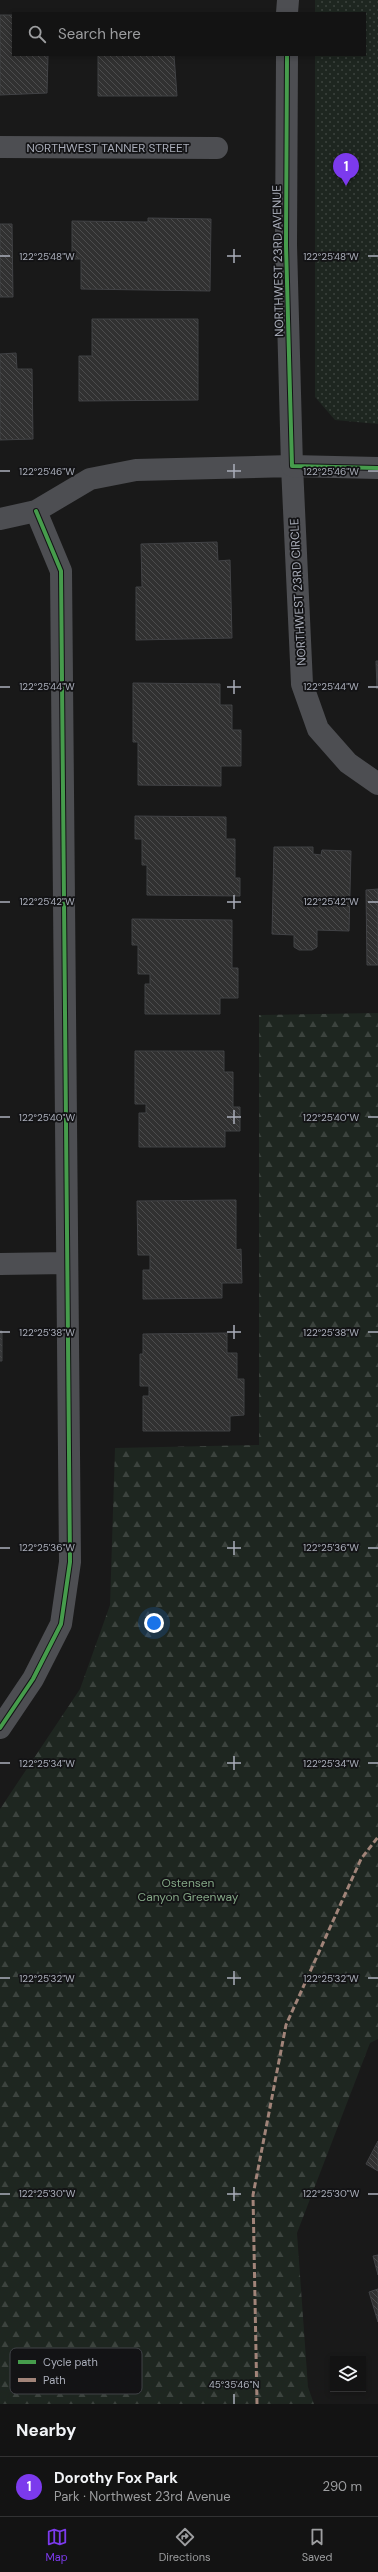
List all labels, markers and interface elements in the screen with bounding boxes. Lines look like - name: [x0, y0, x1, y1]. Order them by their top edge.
- search box: [12, 12, 366, 56]
- icon: search: [26, 23, 48, 45]
- text: Search here: [58, 24, 141, 44]
- street label: NORTHWEST TANNER STREET: [26, 140, 190, 156]
- pin: 1: [333, 153, 359, 186]
- street label: NORTHWEST 23RD AVENUE: [269, 185, 287, 337]
- text: 122°25'48"W: [19, 250, 75, 263]
- text: 122°25'48"W: [303, 250, 359, 263]
- text: 122°25'46"W: [19, 465, 75, 478]
- text: 122°25'46"W: [303, 465, 359, 478]
- street label: NORTHWEST 23RD CIRCLE: [286, 518, 310, 666]
- text: 122°25'44"W: [19, 680, 75, 693]
- text: 122°25'44"W: [303, 680, 359, 693]
- text: 122°25'42"W: [19, 895, 75, 908]
- text: 122°25'42"W: [303, 895, 359, 908]
- text: 122°25'40"W: [19, 1111, 75, 1124]
- text: 122°25'40"W: [303, 1111, 359, 1124]
- text: 122°25'38"W: [19, 1326, 75, 1339]
- text: 122°25'38"W: [303, 1326, 359, 1339]
- text: 122°25'36"W: [19, 1541, 75, 1554]
- text: 122°25'36"W: [303, 1541, 359, 1554]
- your location: [144, 1613, 164, 1633]
- text: 122°25'34"W: [19, 1757, 75, 1770]
- text: 122°25'34"W: [303, 1757, 359, 1770]
- park label: Ostensen Canyon Greenway: [138, 1875, 239, 1905]
- text: 122°25'32"W: [19, 1972, 75, 1985]
- text: 122°25'32"W: [303, 1972, 359, 1985]
- text: 122°25'30"W: [19, 2187, 76, 2200]
- text: 122°25'30"W: [303, 2187, 360, 2200]
- legend: [10, 2348, 142, 2394]
- text: Cycle path: [43, 2355, 98, 2369]
- map controls: [330, 2356, 366, 2392]
- button: layers: [330, 2356, 366, 2392]
- text: Path: [43, 2373, 66, 2387]
- text: 45°35'46"N: [209, 2378, 259, 2391]
- text: Nearby: [16, 2419, 76, 2441]
- text: Dorothy Fox Park: [54, 2468, 178, 2488]
- text: 1: [27, 2478, 31, 2495]
- text: 290 m: [323, 2478, 362, 2495]
- text: Park · Northwest 23rd Avenue: [54, 2488, 231, 2505]
- tab: Map: [46, 2526, 68, 2564]
- tab: Directions: [159, 2526, 211, 2564]
- tab: Saved: [302, 2526, 332, 2564]

